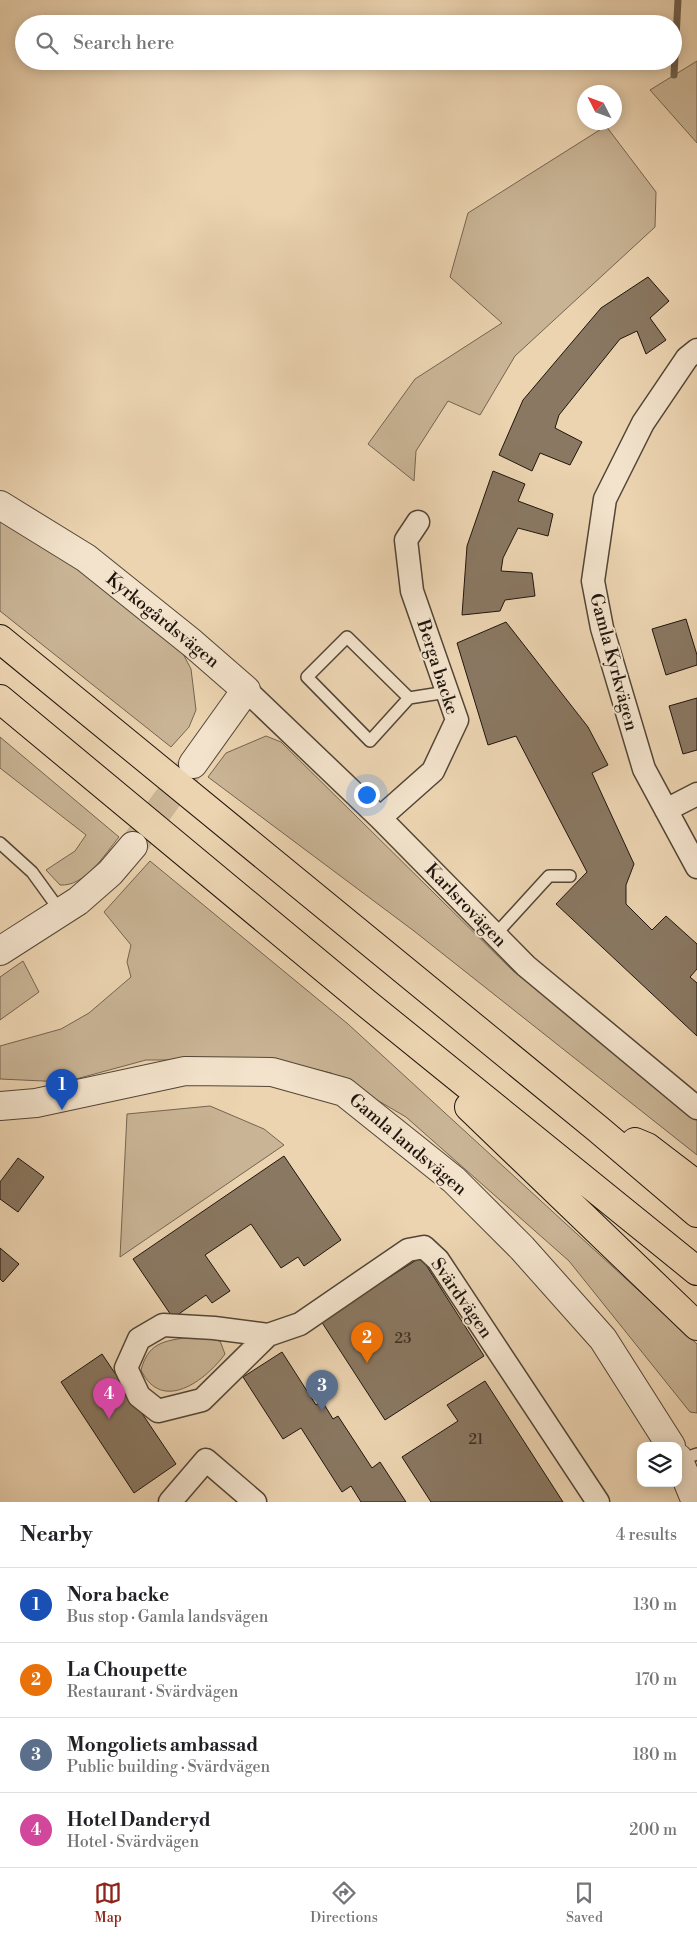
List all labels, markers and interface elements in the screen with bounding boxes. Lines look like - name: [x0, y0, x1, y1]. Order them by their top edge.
- search box: [15, 15, 682, 70]
- icon: search: [33, 29, 61, 57]
- text: Search here: [73, 31, 174, 55]
- north arrow: [577, 85, 622, 130]
- street label: Kyrkogårdsvägen: [101, 568, 224, 673]
- street label: Gamla Kyrkvägen: [584, 591, 643, 734]
- street label: Berga backe: [411, 616, 464, 717]
- your location: [354, 782, 380, 808]
- street label: Karlsrovägen: [420, 859, 512, 952]
- pin: 1: [46, 1069, 78, 1110]
- street label: Gamla landsvägen: [344, 1088, 472, 1201]
- street label: Svärdvägen: [425, 1254, 498, 1343]
- pin: 2: [351, 1322, 383, 1363]
- house number: 23: [395, 1329, 411, 1348]
- pin: 3: [306, 1370, 338, 1411]
- pin: 4: [93, 1378, 125, 1419]
- house number: 21: [468, 1430, 484, 1449]
- map controls: [637, 1442, 682, 1487]
- button: layers: [637, 1442, 682, 1487]
- text: Nearby: [20, 1522, 93, 1548]
- text: 4 results: [616, 1525, 677, 1545]
- text: Nora backe: [67, 1583, 169, 1607]
- text: 1: [32, 1595, 40, 1615]
- text: 130 m: [633, 1595, 677, 1615]
- text: Bus stop · Gamla landsvägen: [67, 1607, 268, 1627]
- text: La Choupette: [67, 1658, 187, 1682]
- text: 2: [31, 1670, 41, 1690]
- text: 170 m: [635, 1670, 677, 1690]
- text: Restaurant · Svärdvägen: [67, 1682, 238, 1702]
- text: Mongoliets ambassad: [67, 1733, 258, 1757]
- text: 3: [31, 1745, 41, 1765]
- text: 180 m: [633, 1745, 677, 1765]
- text: Public building · Svärdvägen: [67, 1757, 270, 1777]
- text: Hotel Danderyd: [67, 1808, 211, 1832]
- text: 4: [31, 1820, 41, 1840]
- text: 200 m: [629, 1820, 677, 1840]
- text: Hotel · Svärdvägen: [67, 1832, 199, 1852]
- tab: Map: [94, 1879, 122, 1927]
- tab: Directions: [310, 1879, 378, 1927]
- tab: Saved: [566, 1879, 603, 1927]

